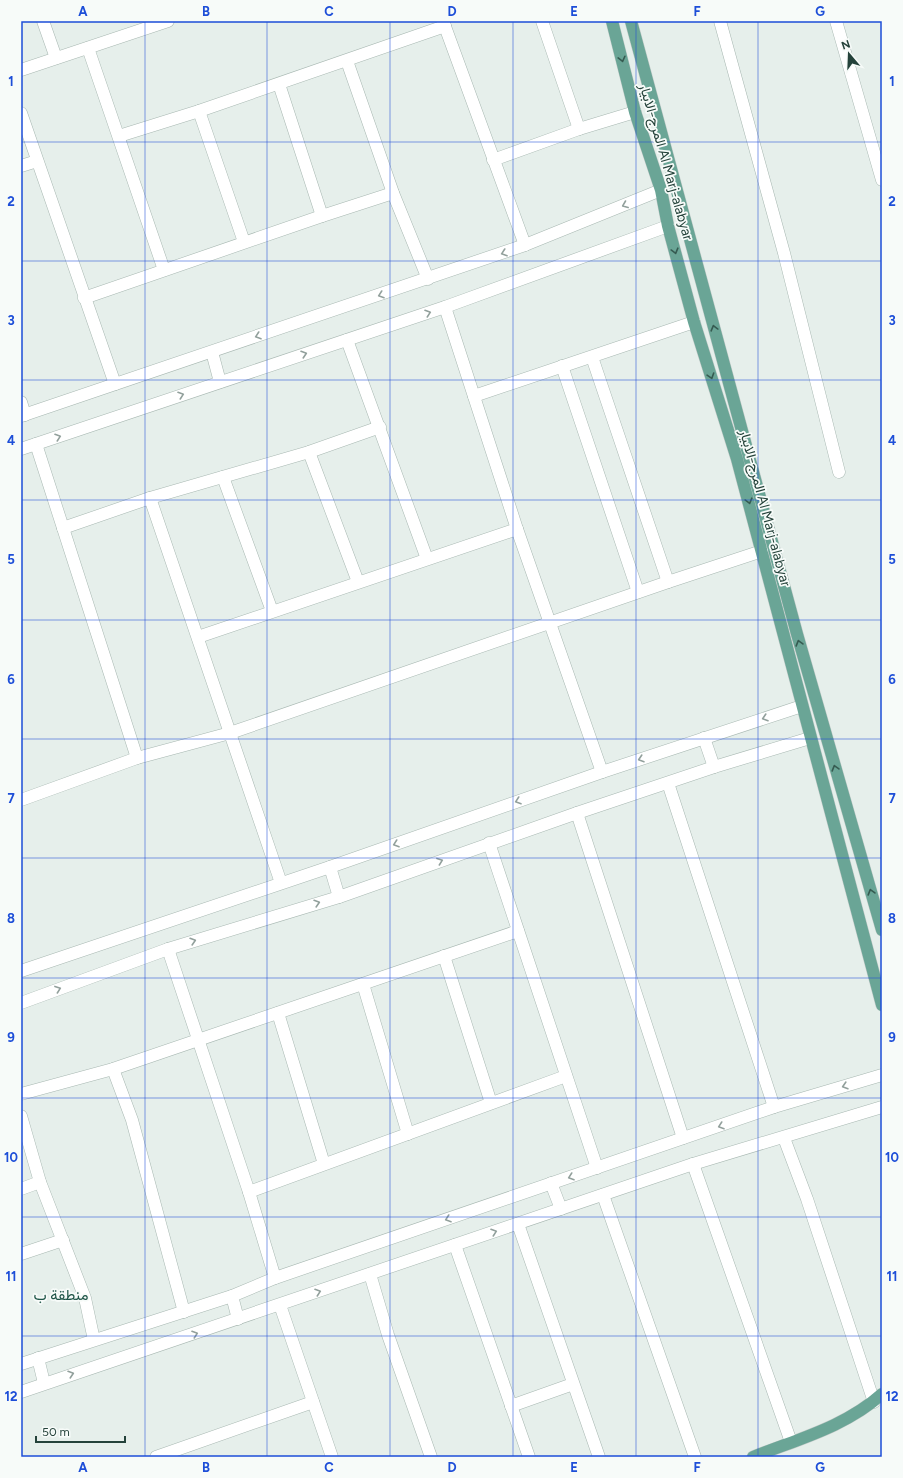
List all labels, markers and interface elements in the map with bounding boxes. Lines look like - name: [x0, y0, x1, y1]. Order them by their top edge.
- text: A: [78, 4, 88, 19]
- text: B: [202, 4, 210, 19]
- text: C: [324, 4, 334, 19]
- text: D: [447, 4, 457, 19]
- text: E: [570, 4, 578, 19]
- text: F: [693, 4, 701, 19]
- text: G: [815, 4, 825, 19]
- north arrow: [829, 34, 869, 74]
- text: N: [840, 37, 852, 53]
- one-way arrow: [617, 56, 625, 62]
- text: 1: [8, 74, 14, 89]
- text: 1: [889, 74, 895, 89]
- street label: المرج-الابيار Al Marj-alabyar: [633, 81, 697, 243]
- text: 2: [7, 194, 15, 209]
- text: 2: [888, 194, 896, 209]
- one-way arrow: [621, 200, 629, 208]
- one-way arrow: [501, 248, 508, 256]
- one-way arrow: [670, 248, 679, 255]
- one-way arrow: [378, 290, 385, 299]
- one-way arrow: [424, 309, 431, 317]
- text: 3: [7, 313, 15, 328]
- text: 3: [888, 313, 896, 328]
- one-way arrow: [710, 325, 719, 332]
- one-way arrow: [255, 331, 262, 340]
- one-way arrow: [301, 350, 308, 359]
- one-way arrow: [706, 373, 715, 380]
- one-way arrow: [177, 391, 184, 400]
- street label: المرج-الابيار Al Marj-alabyar: [734, 427, 794, 589]
- text: 4: [7, 433, 15, 448]
- one-way arrow: [54, 433, 61, 442]
- text: 4: [888, 433, 896, 448]
- one-way arrow: [744, 497, 752, 504]
- text: 5: [7, 552, 15, 567]
- text: 5: [888, 552, 896, 567]
- one-way arrow: [796, 639, 804, 646]
- text: 6: [7, 672, 15, 687]
- text: 6: [888, 672, 896, 687]
- one-way arrow: [762, 713, 769, 722]
- one-way arrow: [638, 754, 645, 763]
- one-way arrow: [831, 764, 840, 771]
- text: 7: [7, 791, 15, 806]
- text: 7: [888, 791, 896, 806]
- one-way arrow: [515, 796, 522, 805]
- one-way arrow: [392, 839, 399, 848]
- one-way arrow: [437, 857, 444, 865]
- one-way arrow: [867, 889, 876, 896]
- one-way arrow: [314, 899, 321, 908]
- text: 8: [7, 911, 15, 926]
- text: 8: [888, 911, 896, 926]
- one-way arrow: [189, 937, 196, 946]
- one-way arrow: [54, 986, 61, 994]
- text: 9: [7, 1030, 15, 1045]
- text: 9: [888, 1030, 896, 1045]
- one-way arrow: [841, 1081, 848, 1090]
- one-way arrow: [717, 1121, 724, 1129]
- text: 10: [4, 1150, 18, 1165]
- text: 10: [885, 1150, 899, 1165]
- one-way arrow: [568, 1172, 575, 1180]
- one-way arrow: [445, 1214, 452, 1222]
- one-way arrow: [490, 1228, 497, 1237]
- text: 11: [6, 1269, 16, 1284]
- text: 11: [887, 1269, 897, 1284]
- district label: منطقة ب: [33, 1286, 89, 1304]
- one-way arrow: [314, 1288, 321, 1297]
- one-way arrow: [191, 1330, 198, 1338]
- one-way arrow: [67, 1370, 74, 1379]
- text: 12: [4, 1389, 18, 1404]
- text: 12: [885, 1389, 899, 1404]
- scale bar: [36, 1418, 125, 1444]
- text: 50 m: [42, 1425, 70, 1439]
- text: A: [78, 1460, 88, 1475]
- text: B: [202, 1460, 210, 1475]
- text: C: [324, 1460, 334, 1475]
- text: D: [447, 1460, 457, 1475]
- text: E: [570, 1460, 578, 1475]
- text: F: [693, 1460, 701, 1475]
- text: G: [815, 1460, 825, 1475]

